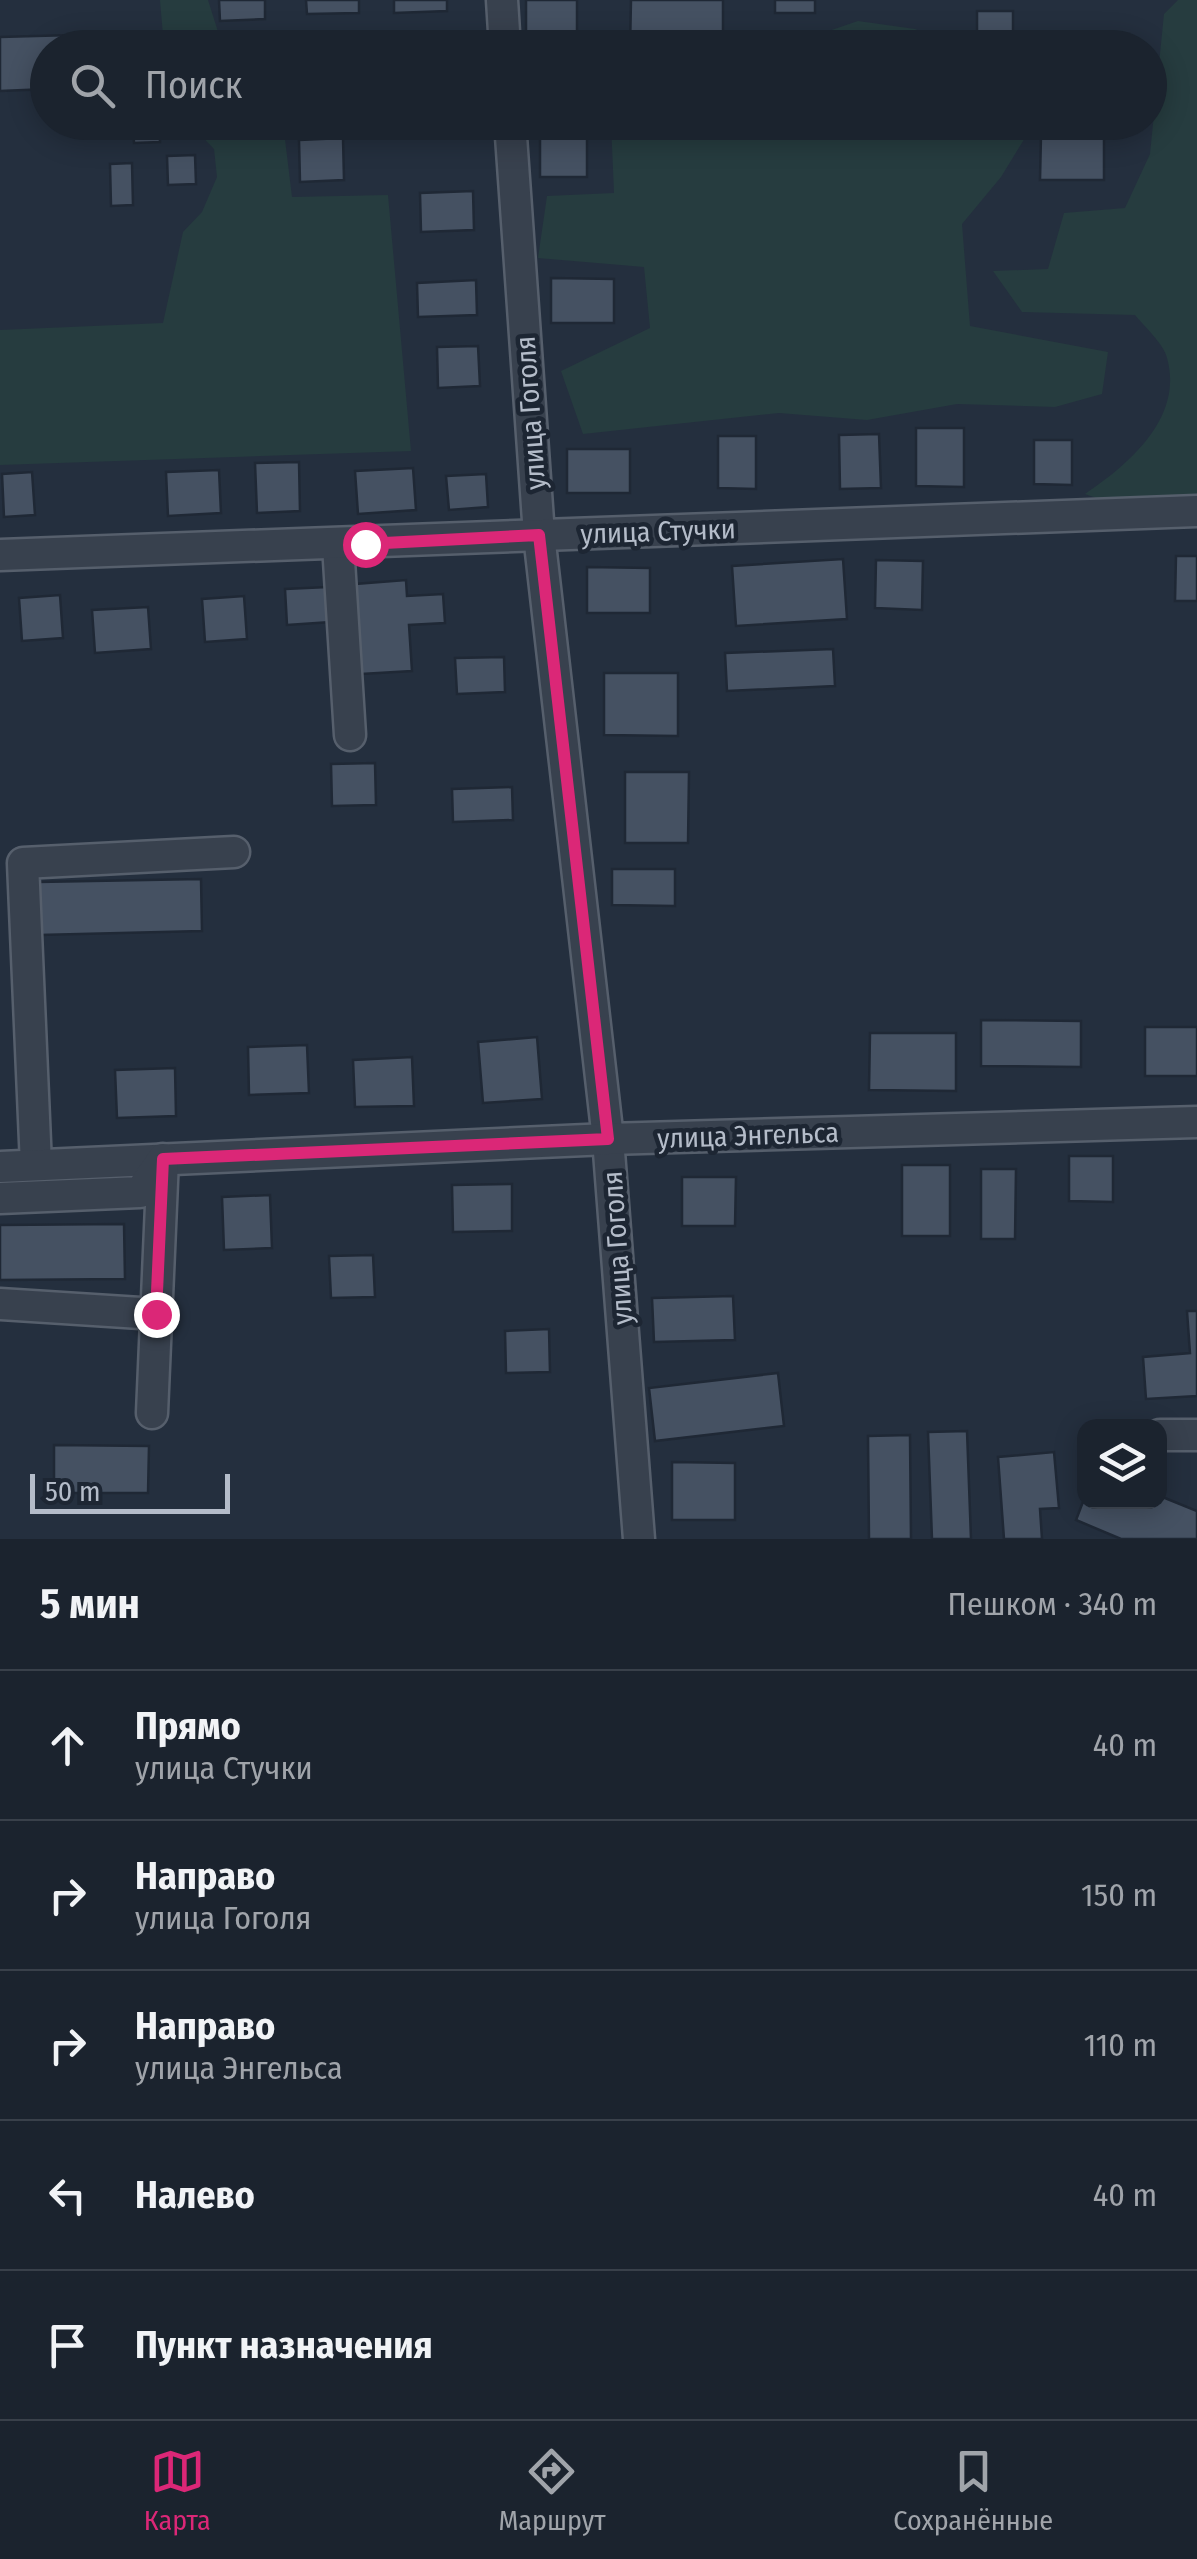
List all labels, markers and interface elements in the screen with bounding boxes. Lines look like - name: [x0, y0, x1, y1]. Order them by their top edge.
- search box: [30, 30, 1167, 140]
- icon: search: [65, 58, 120, 113]
- text: Поиск: [145, 62, 242, 108]
- street label: улица Гоголя: [509, 335, 552, 491]
- street label: улица Стучки: [580, 512, 736, 551]
- route start: [343, 522, 389, 568]
- street label: улица Энгельса: [657, 1116, 839, 1155]
- street label: улица Гоголя: [596, 1170, 639, 1326]
- route end: [134, 1292, 180, 1338]
- map controls: [1077, 1419, 1167, 1509]
- button: layers: [1077, 1419, 1167, 1509]
- scale bar: [30, 1469, 230, 1514]
- text: 50 m: [45, 1475, 101, 1508]
- text: 5 мин: [40, 1579, 140, 1629]
- text: Пешком · 340 m: [948, 1585, 1157, 1623]
- text: Прямо: [135, 1703, 241, 1749]
- icon: ahead: [40, 1718, 95, 1773]
- text: 40 m: [1093, 1726, 1157, 1764]
- text: улица Стучки: [135, 1749, 313, 1787]
- text: Направо: [135, 1853, 275, 1899]
- icon: right: [40, 1868, 95, 1923]
- text: 150 m: [1081, 1876, 1157, 1914]
- text: улица Гоголя: [135, 1899, 311, 1937]
- text: Направо: [135, 2003, 275, 2049]
- icon: right: [40, 2018, 95, 2073]
- text: 110 m: [1084, 2026, 1157, 2064]
- text: улица Энгельса: [135, 2049, 343, 2087]
- icon: left: [40, 2168, 95, 2223]
- text: Налево: [135, 2172, 255, 2218]
- text: 40 m: [1093, 2176, 1157, 2214]
- icon: arrive: [40, 2318, 95, 2373]
- text: Пункт назначения: [135, 2322, 433, 2368]
- tab: Карта: [144, 2444, 211, 2537]
- tab: Маршрут: [498, 2444, 606, 2537]
- tab: Сохранённые: [893, 2444, 1053, 2537]

